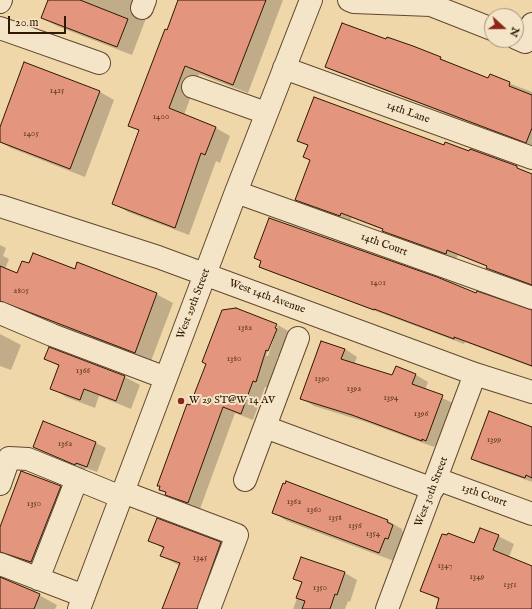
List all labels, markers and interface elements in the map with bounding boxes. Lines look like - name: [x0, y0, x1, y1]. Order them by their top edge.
- scale bar: [10, 8, 68, 34]
- north arrow: [484, 8, 524, 48]
- text: 20 m: [15, 15, 38, 30]
- text: N: [506, 25, 523, 39]
- house number: 1415: [50, 86, 64, 96]
- street label: 14th Lane: [385, 99, 431, 127]
- house number: 1400: [153, 112, 169, 122]
- house number: 1405: [23, 129, 39, 139]
- street label: 14th Court: [359, 230, 409, 260]
- street label: West 29th Street: [175, 267, 213, 341]
- street label: West 14th Avenue: [227, 277, 307, 317]
- house number: 1401: [370, 278, 386, 288]
- house number: 2805: [13, 286, 29, 296]
- house number: 1382: [238, 323, 252, 333]
- house number: 1380: [227, 354, 241, 364]
- house number: 1366: [76, 366, 90, 376]
- house number: 1390: [314, 374, 330, 384]
- house number: 1392: [347, 384, 361, 394]
- house number: 1394: [384, 393, 398, 403]
- place label: W 29 ST@W 14 AV: [189, 394, 275, 408]
- marker: W 29 ST@W 14 AV: [176, 396, 186, 406]
- house number: 1396: [414, 409, 428, 419]
- house number: 1399: [487, 435, 501, 445]
- house number: 1362: [58, 439, 72, 449]
- street label: West 30th Street: [413, 455, 451, 529]
- street label: 13th Court: [459, 482, 509, 510]
- house number: 1362: [287, 497, 301, 507]
- house number: 1350: [27, 499, 41, 509]
- house number: 1360: [307, 505, 321, 515]
- house number: 1358: [328, 513, 342, 523]
- house number: 1356: [348, 521, 362, 531]
- house number: 1354: [366, 529, 380, 539]
- house number: 1345: [193, 553, 207, 563]
- house number: 1347: [437, 561, 453, 571]
- house number: 1349: [469, 572, 485, 582]
- house number: 1351: [503, 580, 517, 590]
- house number: 1350: [313, 583, 327, 593]

